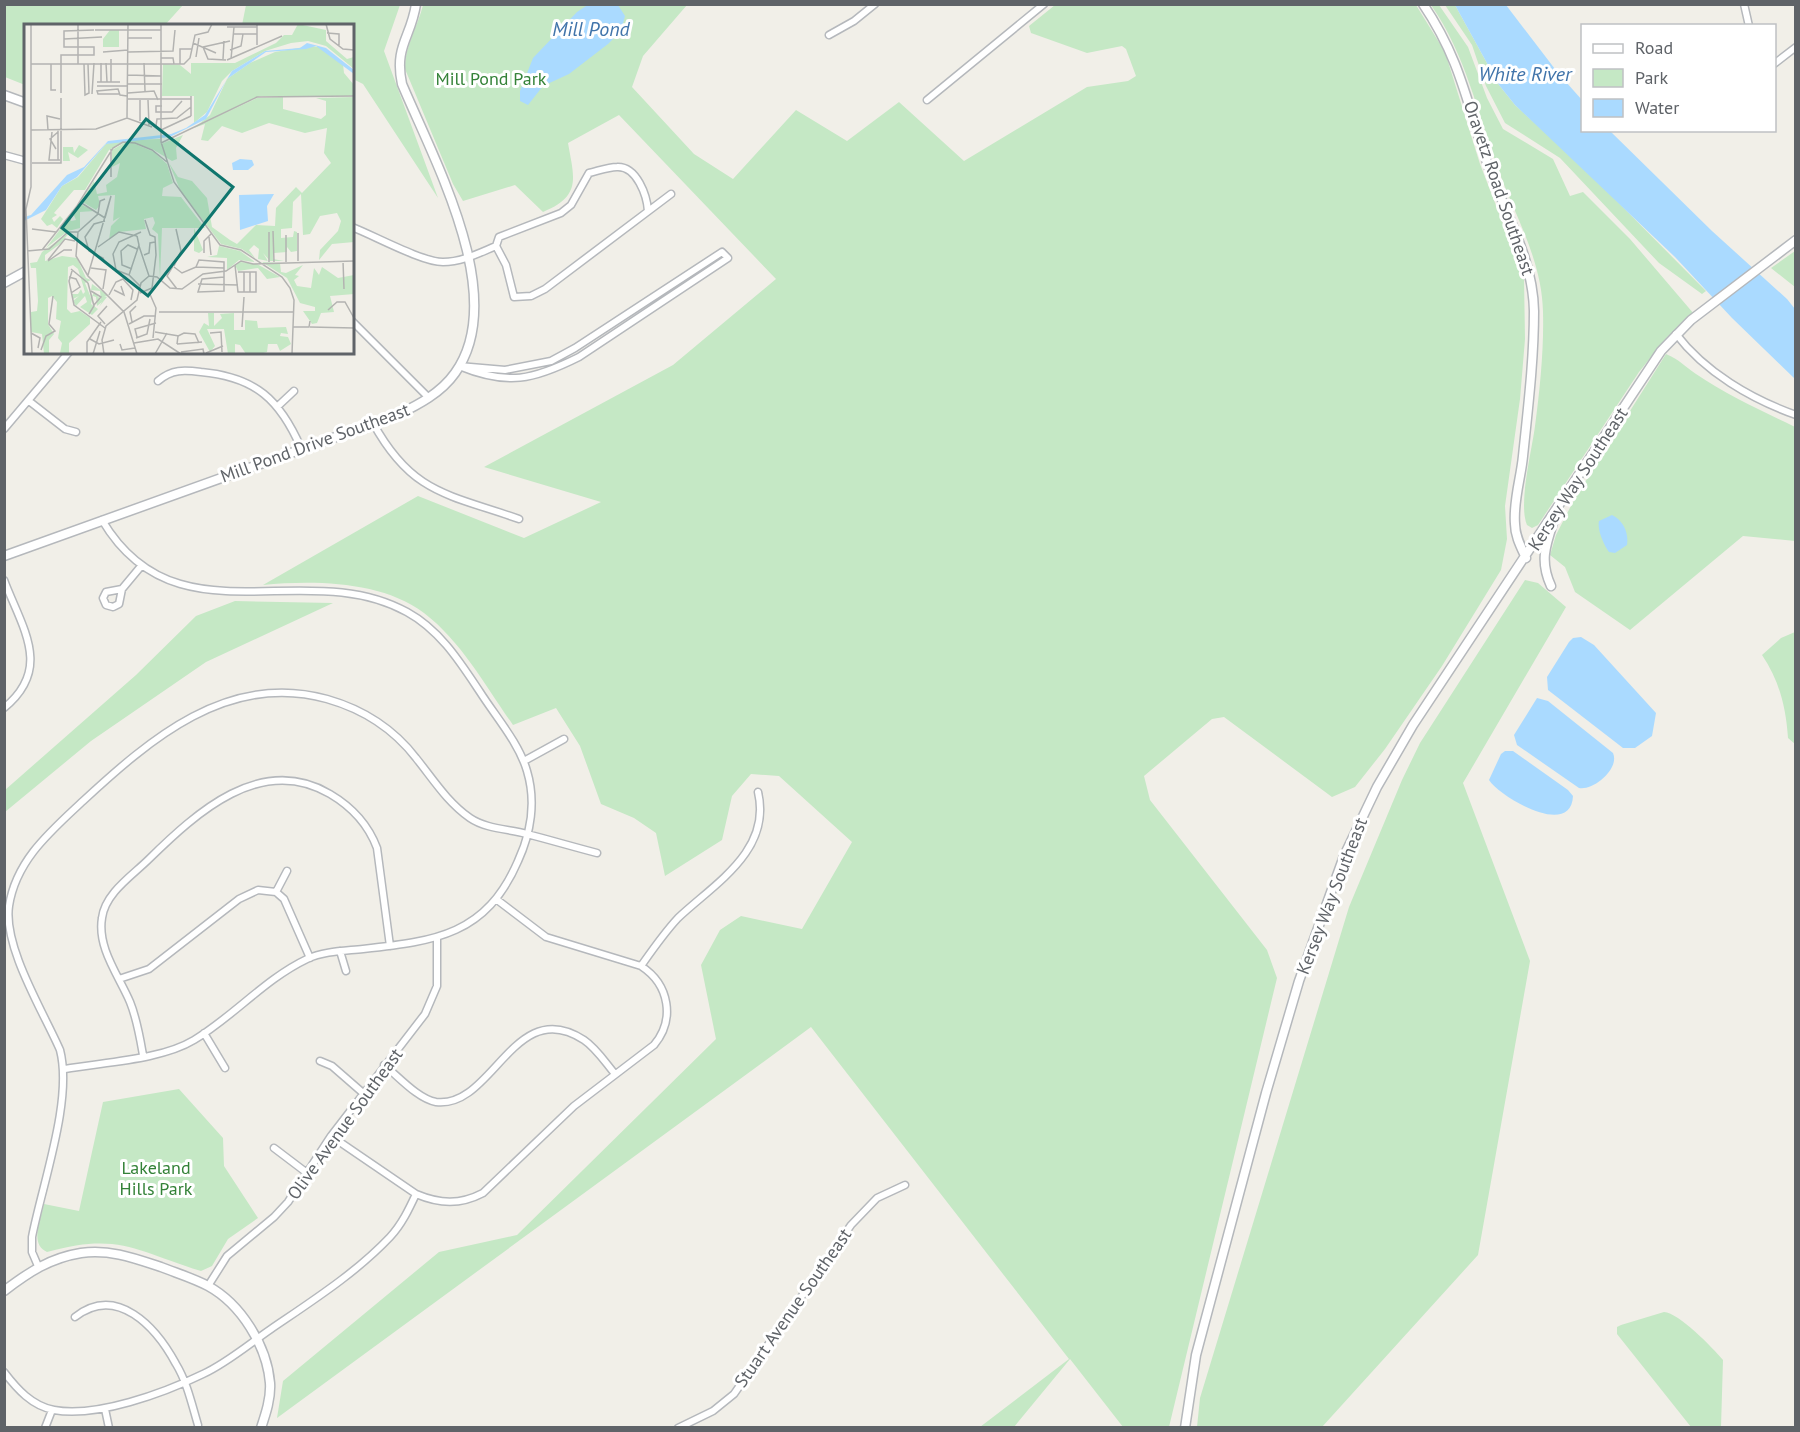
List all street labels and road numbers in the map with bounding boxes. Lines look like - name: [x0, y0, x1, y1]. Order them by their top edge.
- street label: Oravetz Road Southeast: [1459, 98, 1540, 278]
- street label: Mill Pond Drive Southeast: [217, 398, 413, 487]
- street label: Kersey Way Southeast: [1523, 403, 1632, 555]
- street label: Kersey Way Southeast: [1291, 814, 1372, 978]
- street label: Olive Avenue Southeast: [282, 1043, 407, 1204]
- street label: Stuart Avenue Southeast: [729, 1224, 856, 1392]

